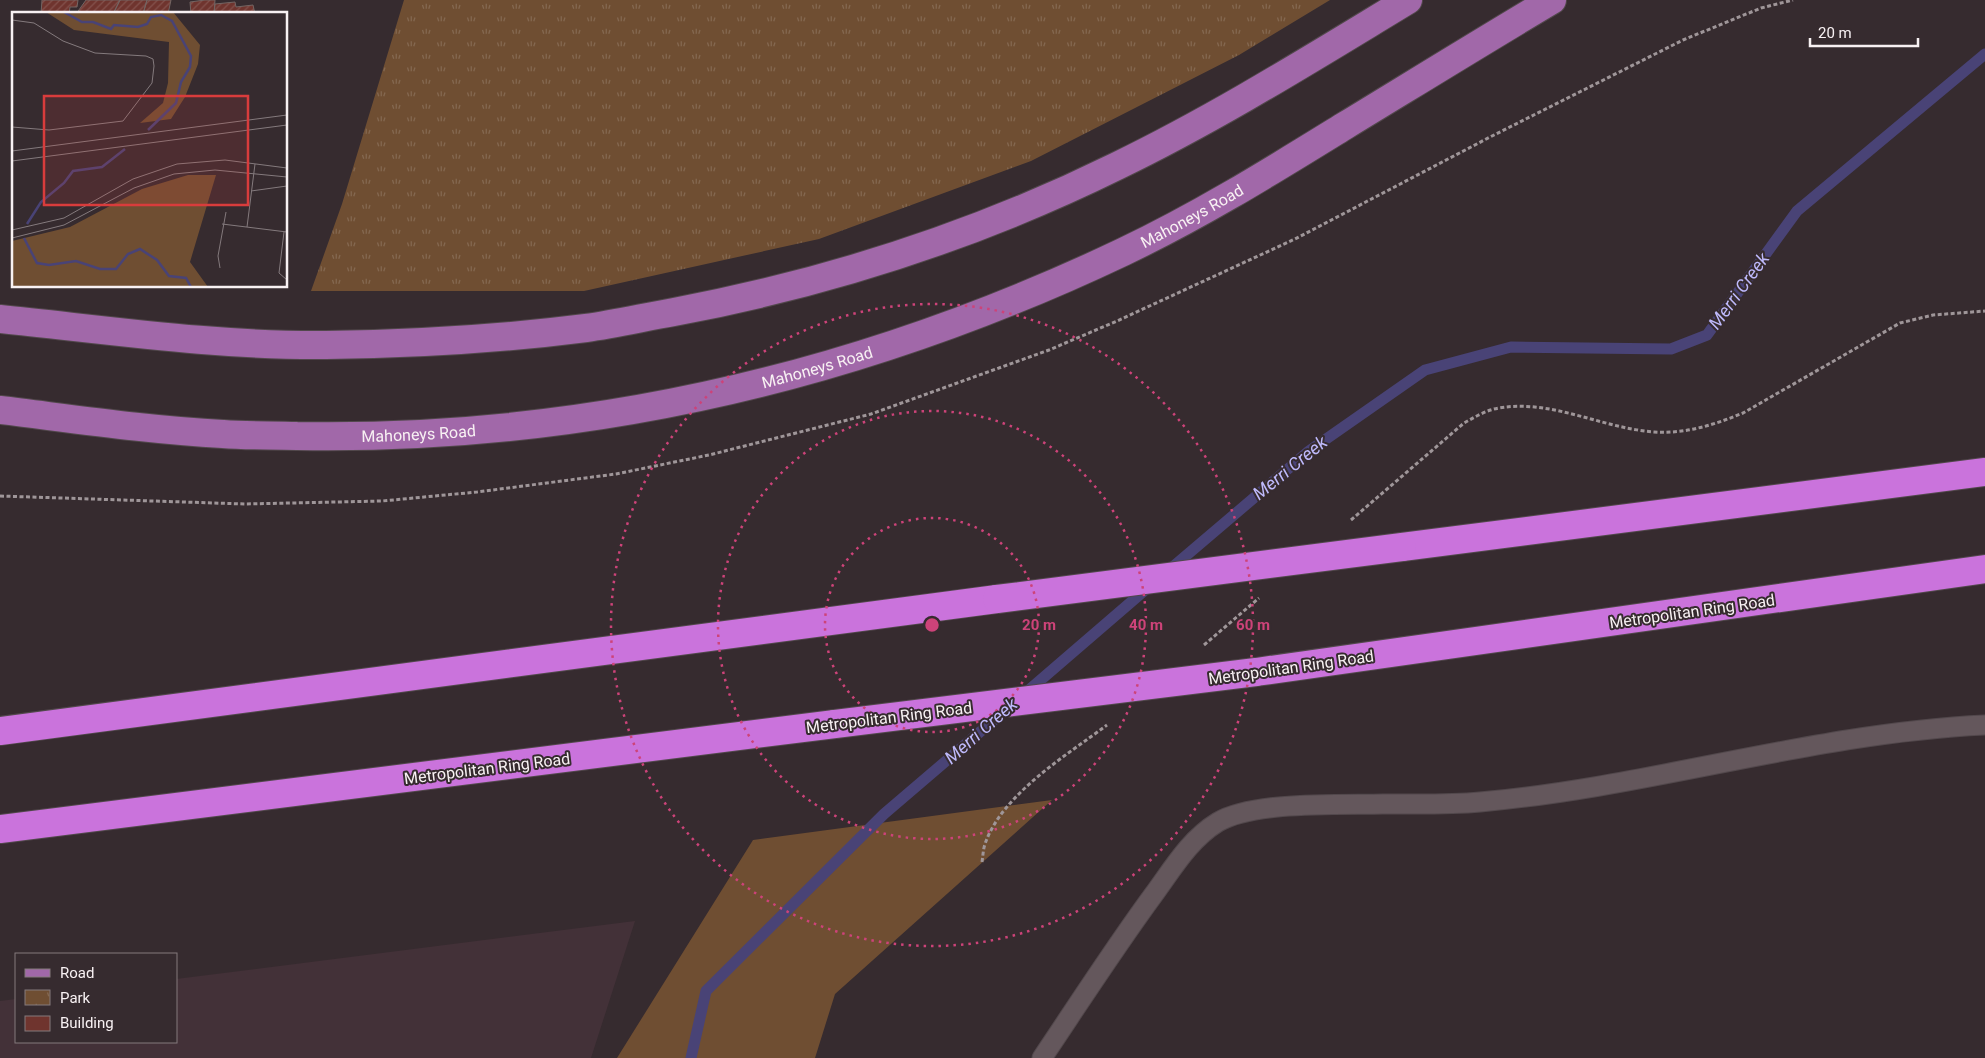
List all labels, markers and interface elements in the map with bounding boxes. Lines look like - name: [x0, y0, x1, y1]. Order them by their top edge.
- inset map: [12, 12, 288, 288]
- scale bar: [1810, 15, 1918, 47]
- text: 20 m: [1818, 24, 1852, 42]
- street label: Mahoneys Road: [1138, 181, 1247, 252]
- water label: Merri Creek: [1704, 247, 1774, 333]
- street label: Mahoneys Road: [760, 343, 875, 392]
- street label: Mahoneys Road: [361, 421, 476, 446]
- water label: Merri Creek: [1248, 431, 1332, 504]
- street label: Metropolitan Ring Road: [1608, 590, 1776, 633]
- centre of rings: [923, 616, 941, 634]
- text: 20 m: [1022, 616, 1056, 634]
- text: 40 m: [1129, 616, 1163, 634]
- text: 60 m: [1236, 616, 1270, 634]
- street label: Metropolitan Ring Road: [1207, 646, 1375, 689]
- water label: Merri Creek: [940, 693, 1022, 768]
- street label: Metropolitan Ring Road: [805, 698, 973, 737]
- street label: Metropolitan Ring Road: [403, 749, 571, 788]
- legend: [15, 953, 178, 1043]
- text: Road: [60, 964, 94, 982]
- text: Park: [60, 989, 91, 1007]
- text: Building: [60, 1014, 114, 1032]

